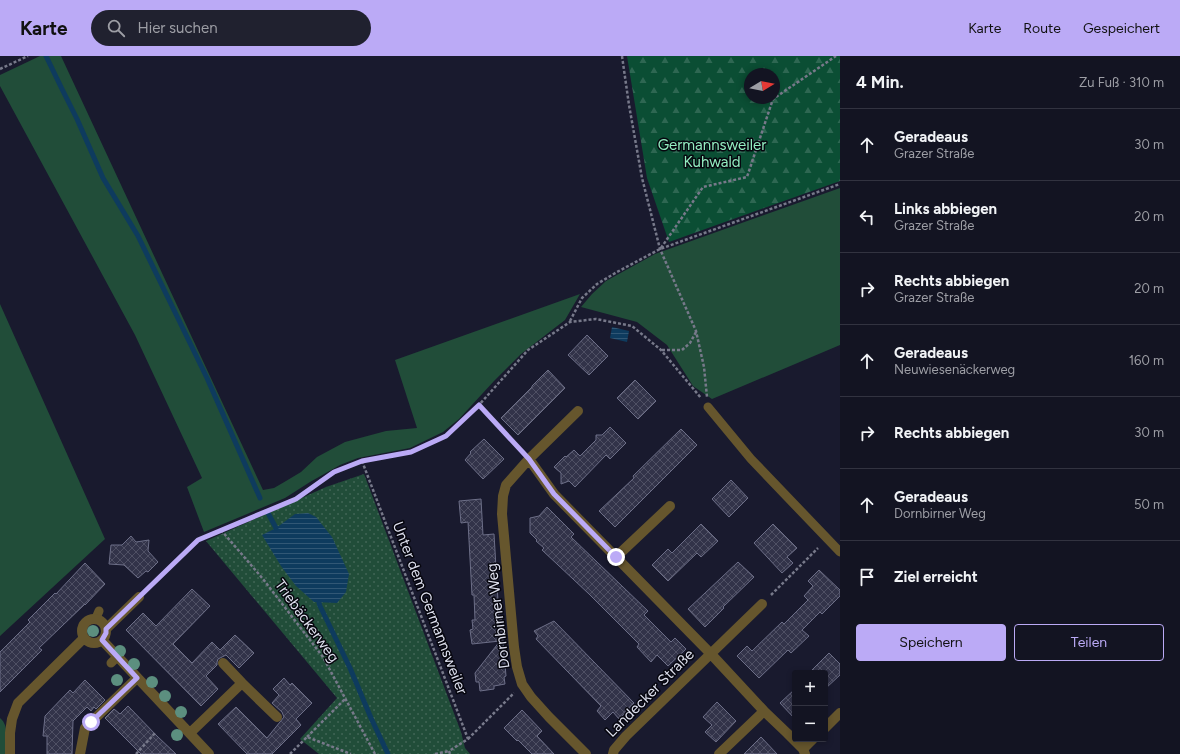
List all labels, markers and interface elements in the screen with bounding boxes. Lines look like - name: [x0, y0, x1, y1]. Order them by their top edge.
- search box: [91, 10, 371, 46]
- text: Karte: [20, 17, 67, 40]
- icon: search: [105, 17, 127, 39]
- text: Hier suchen: [137, 19, 218, 37]
- text: Karte: [968, 20, 1001, 37]
- text: Route: [1023, 20, 1061, 37]
- text: Gespeichert: [1083, 20, 1160, 37]
- north arrow: [744, 68, 780, 104]
- text: 4 Min.: [856, 72, 904, 92]
- text: Zu Fuß · 310 m: [1079, 75, 1164, 90]
- text: Geradeaus: [894, 128, 968, 146]
- icon: ahead: [856, 134, 878, 156]
- park label: Germannsweiler Kuhwald: [658, 136, 766, 171]
- text: 30 m: [1134, 137, 1164, 152]
- text: Grazer Straße: [894, 146, 974, 161]
- text: Links abbiegen: [894, 200, 997, 218]
- icon: left: [856, 206, 878, 228]
- text: 20 m: [1134, 209, 1164, 224]
- text: Grazer Straße: [894, 218, 974, 233]
- text: Rechts abbiegen: [894, 272, 1009, 290]
- icon: right: [856, 278, 878, 300]
- text: 20 m: [1134, 281, 1164, 296]
- text: Grazer Straße: [894, 290, 974, 305]
- text: Geradeaus: [894, 344, 968, 362]
- icon: ahead: [856, 350, 878, 372]
- text: 160 m: [1129, 353, 1164, 368]
- text: Neuwiesenäckerweg: [894, 362, 1015, 377]
- icon: right: [856, 422, 878, 444]
- text: Rechts abbiegen: [894, 424, 1009, 442]
- text: 30 m: [1134, 425, 1164, 440]
- text: Geradeaus: [894, 488, 968, 506]
- icon: ahead: [856, 494, 878, 516]
- text: 50 m: [1134, 497, 1164, 512]
- text: Dornbirner Weg: [894, 506, 986, 521]
- street label: Unter dem Germannsweiler: [389, 519, 471, 697]
- route end: [607, 548, 625, 566]
- street label: Dornbirner Weg: [483, 562, 513, 670]
- icon: arrive: [856, 566, 878, 588]
- text: Ziel erreicht: [894, 568, 978, 586]
- street label: Triebäckerweg: [271, 576, 343, 666]
- button: Speichern: [856, 624, 1006, 661]
- button: Teilen: [1014, 624, 1164, 661]
- street label: Landecker Straße: [602, 645, 698, 741]
- map controls: [792, 670, 828, 742]
- button: +: [792, 670, 828, 706]
- button: −: [792, 706, 828, 742]
- route start: [82, 713, 100, 731]

